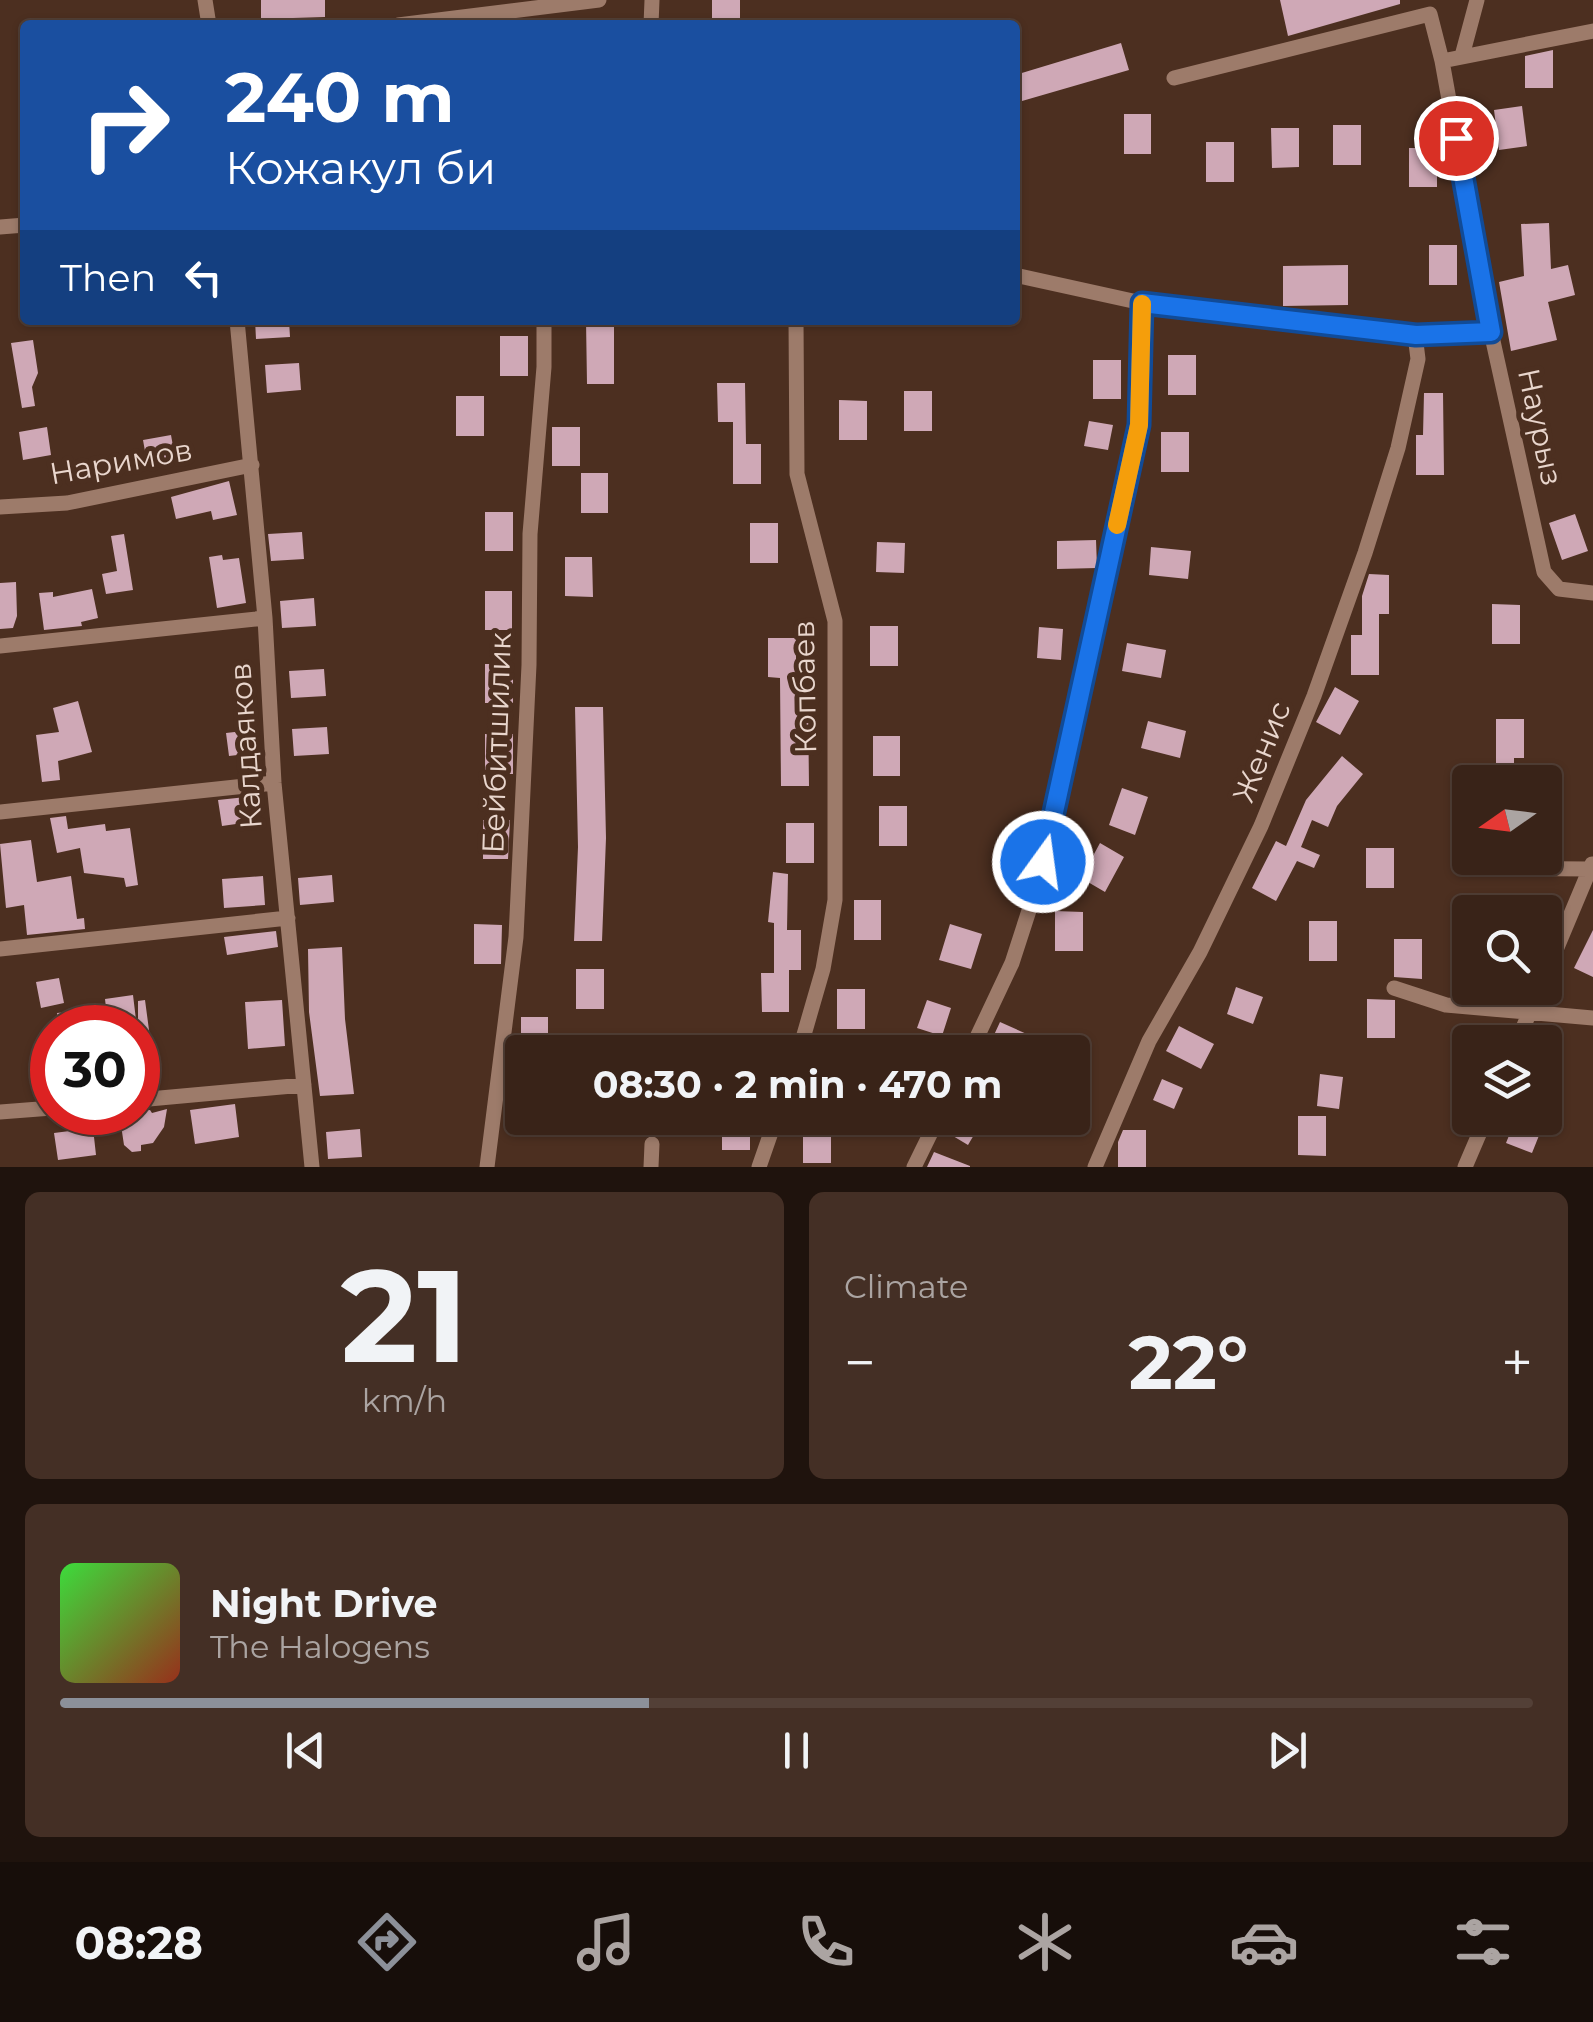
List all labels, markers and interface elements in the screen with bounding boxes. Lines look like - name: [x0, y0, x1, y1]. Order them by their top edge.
- text: 240 m: [225, 54, 455, 140]
- icon: right: [60, 60, 190, 190]
- pin: [1414, 96, 1499, 181]
- icon: arrive: [1429, 111, 1484, 166]
- text: Кожакул би: [225, 140, 496, 195]
- icon: left: [176, 250, 231, 305]
- text: Then: [60, 254, 156, 301]
- street label: Наурыз: [1510, 365, 1571, 489]
- street label: Наримов: [47, 431, 195, 492]
- street label: Копбаев: [785, 620, 824, 754]
- street label: Бейбитшилик: [474, 631, 519, 854]
- street label: Калдаяков: [221, 662, 270, 830]
- street label: Женис: [1225, 696, 1298, 808]
- north arrow: [1452, 765, 1562, 875]
- map controls: [1452, 765, 1562, 1135]
- position arrow: [991, 810, 1095, 914]
- button: search: [1452, 895, 1562, 1005]
- speed limit sign: 30: [30, 1005, 160, 1135]
- button: layers: [1452, 1025, 1562, 1135]
- text: 08:30 · 2 min · 470 m: [593, 1061, 1002, 1108]
- text: 21: [341, 1236, 468, 1395]
- text: Climate: [844, 1267, 968, 1306]
- text: 22°: [1129, 1316, 1248, 1408]
- text: −: [844, 1329, 876, 1396]
- text: +: [1501, 1329, 1533, 1396]
- text: km/h: [362, 1381, 447, 1420]
- text: Night Drive: [210, 1580, 437, 1627]
- text: The Halogens: [210, 1627, 430, 1666]
- icon: previous: [278, 1723, 333, 1778]
- icon: pause: [769, 1723, 824, 1778]
- icon: next: [1260, 1723, 1315, 1778]
- icon: directions: [352, 1907, 422, 1977]
- icon: music: [571, 1907, 641, 1977]
- icon: phone: [791, 1907, 861, 1977]
- icon: climate: [1010, 1907, 1080, 1977]
- icon: car: [1229, 1907, 1299, 1977]
- icon: filters: [1448, 1907, 1518, 1977]
- text: 08:28: [75, 1915, 203, 1970]

